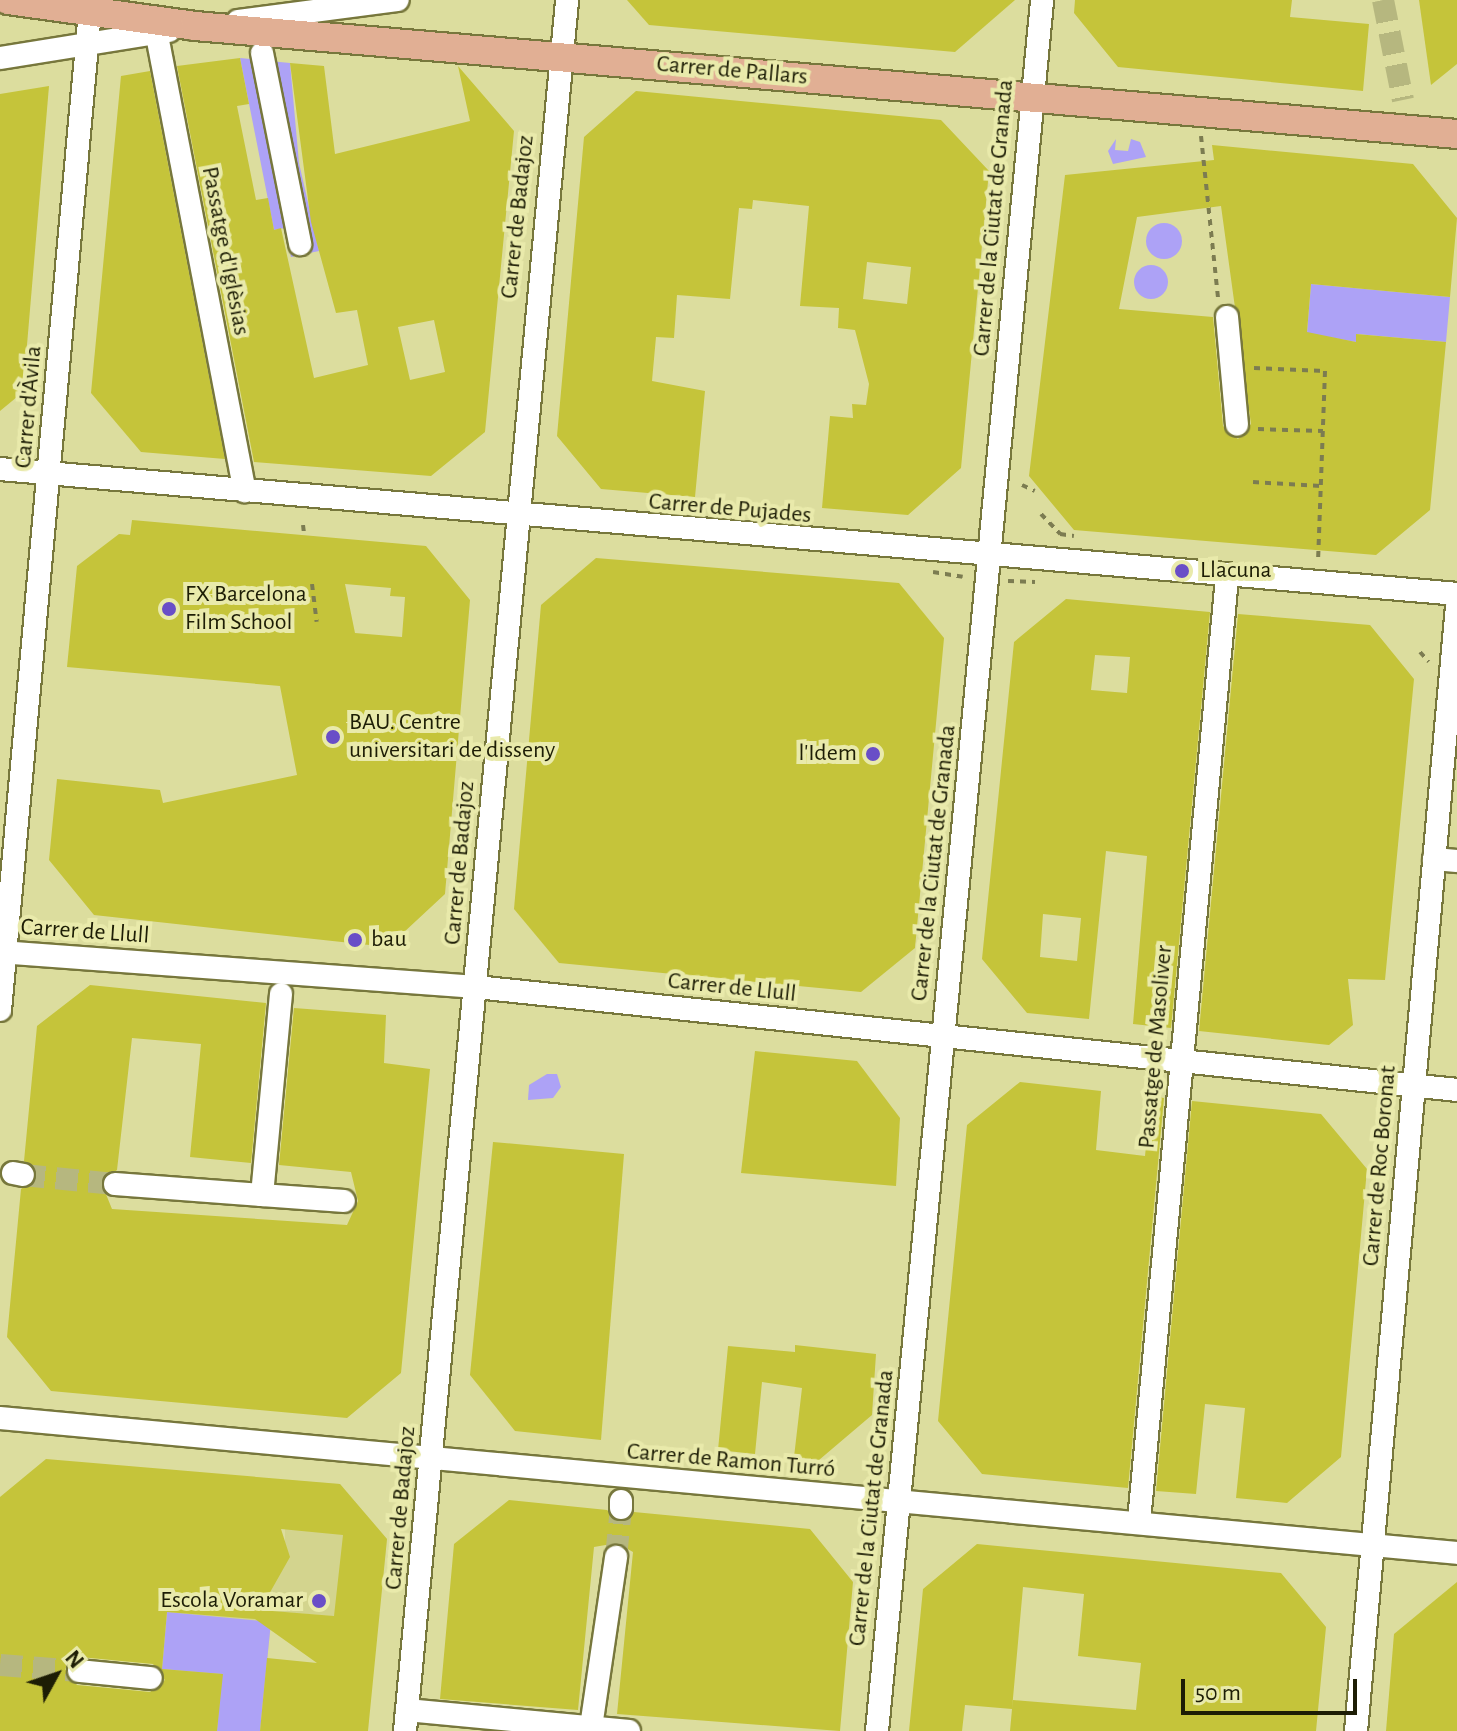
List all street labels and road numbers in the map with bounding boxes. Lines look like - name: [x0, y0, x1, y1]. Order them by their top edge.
- street label: Carrer de Pallars: [655, 50, 809, 92]
- street label: Carrer de la Ciutat de Granada: [968, 78, 1020, 358]
- street label: Carrer de Badajoz: [495, 134, 541, 300]
- street label: Passatge d'Iglèsias: [195, 164, 255, 338]
- street label: Carrer d'Àvila: [9, 345, 49, 469]
- street label: Carrer de Pujades: [647, 488, 813, 530]
- street label: Carrer de la Ciutat de Granada: [905, 723, 963, 1003]
- street label: Carrer de Badajoz: [438, 780, 482, 946]
- street label: Carrer de Llull: [20, 913, 150, 951]
- street label: Passatge de Masoliver: [1133, 944, 1179, 1150]
- street label: Carrer de Llull: [666, 967, 798, 1009]
- street label: Carrer de Roc Boronat: [1357, 1065, 1403, 1267]
- street label: Carrer de la Ciutat de Granada: [843, 1368, 901, 1648]
- street label: Carrer de Badajoz: [379, 1425, 423, 1591]
- street label: Carrer de Ramon Turró: [626, 1438, 836, 1484]

